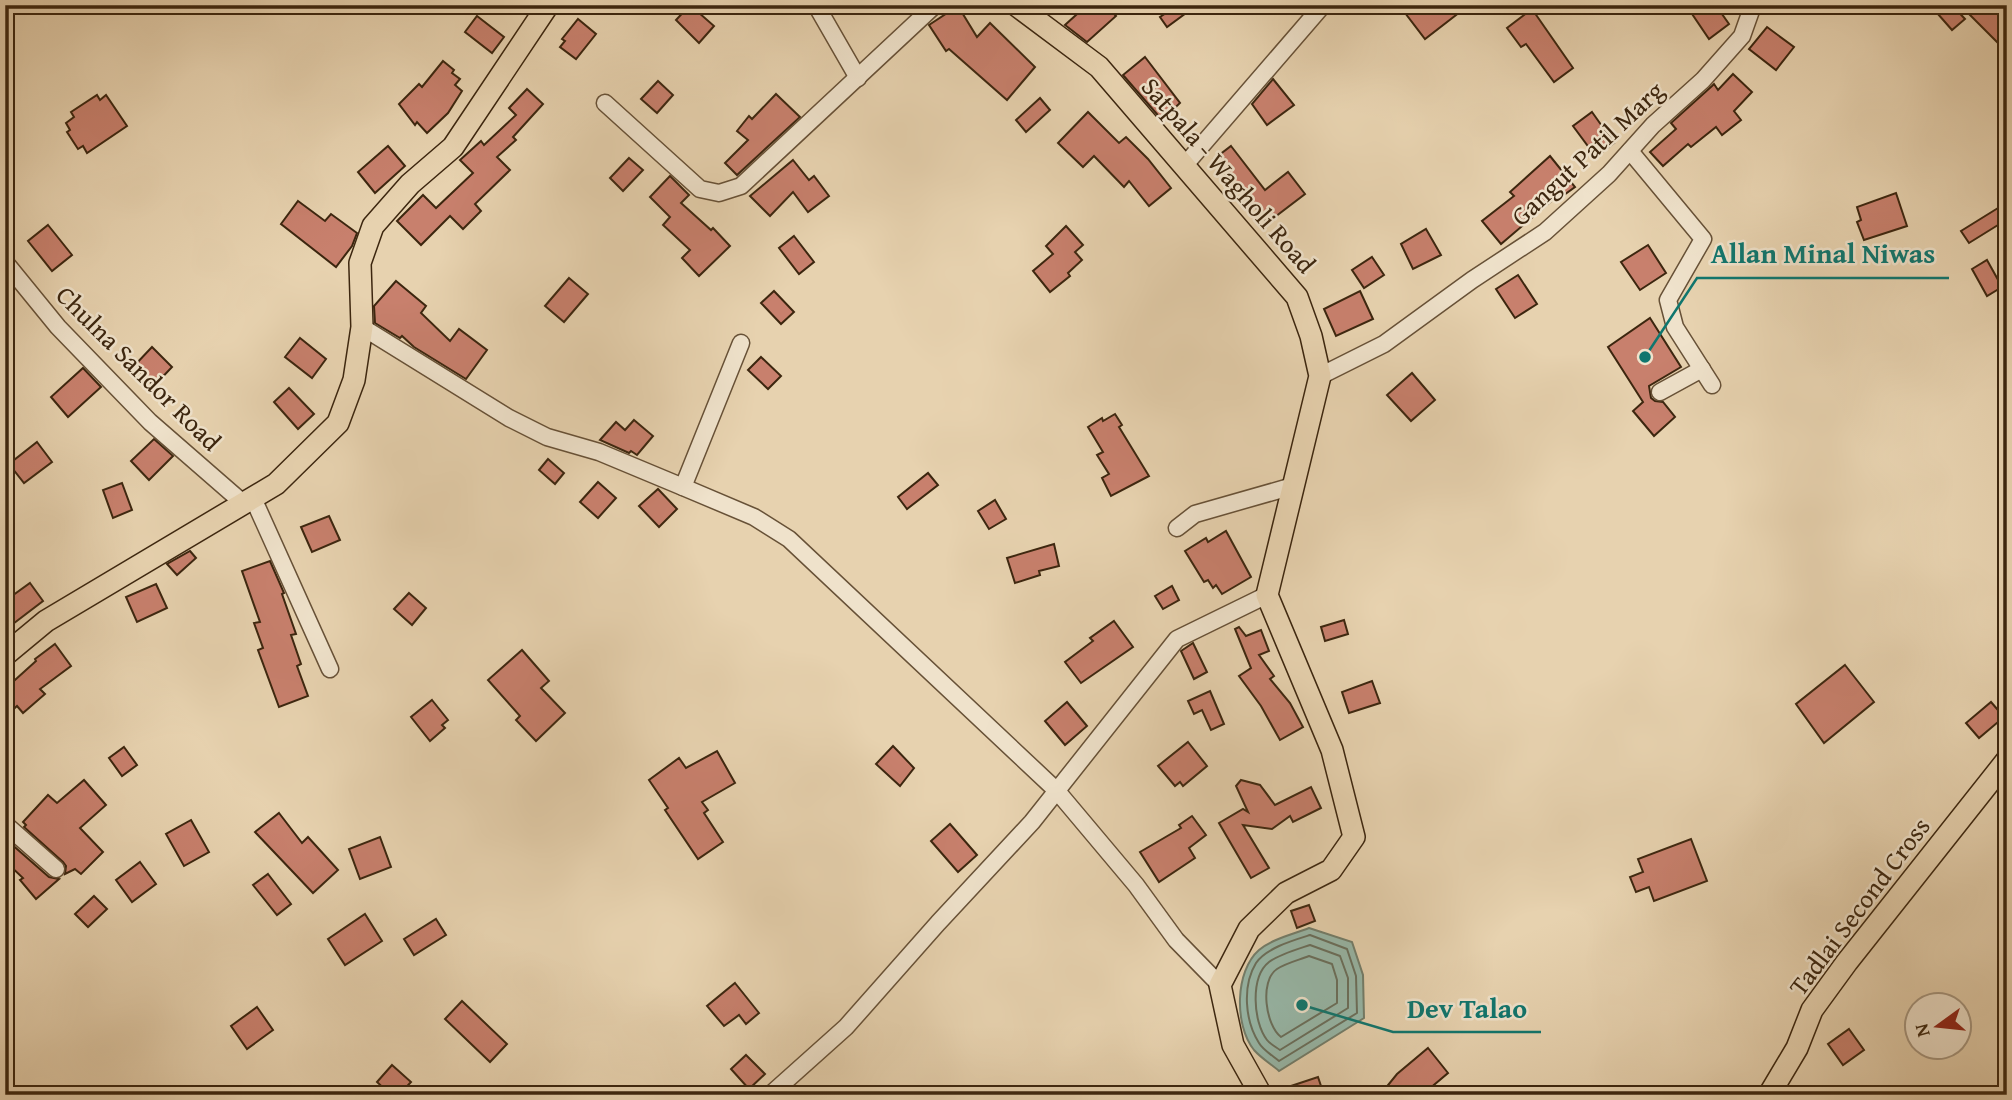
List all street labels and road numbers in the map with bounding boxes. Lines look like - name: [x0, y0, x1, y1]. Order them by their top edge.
- street label: Satpala - Wagholi Road: [1132, 68, 1326, 282]
- street label: Gangut Patil Marg: [1502, 71, 1672, 234]
- street label: Chulna Sandor Road: [47, 276, 231, 460]
- street label: Tadlai Second Cross: [1779, 809, 1939, 1003]

